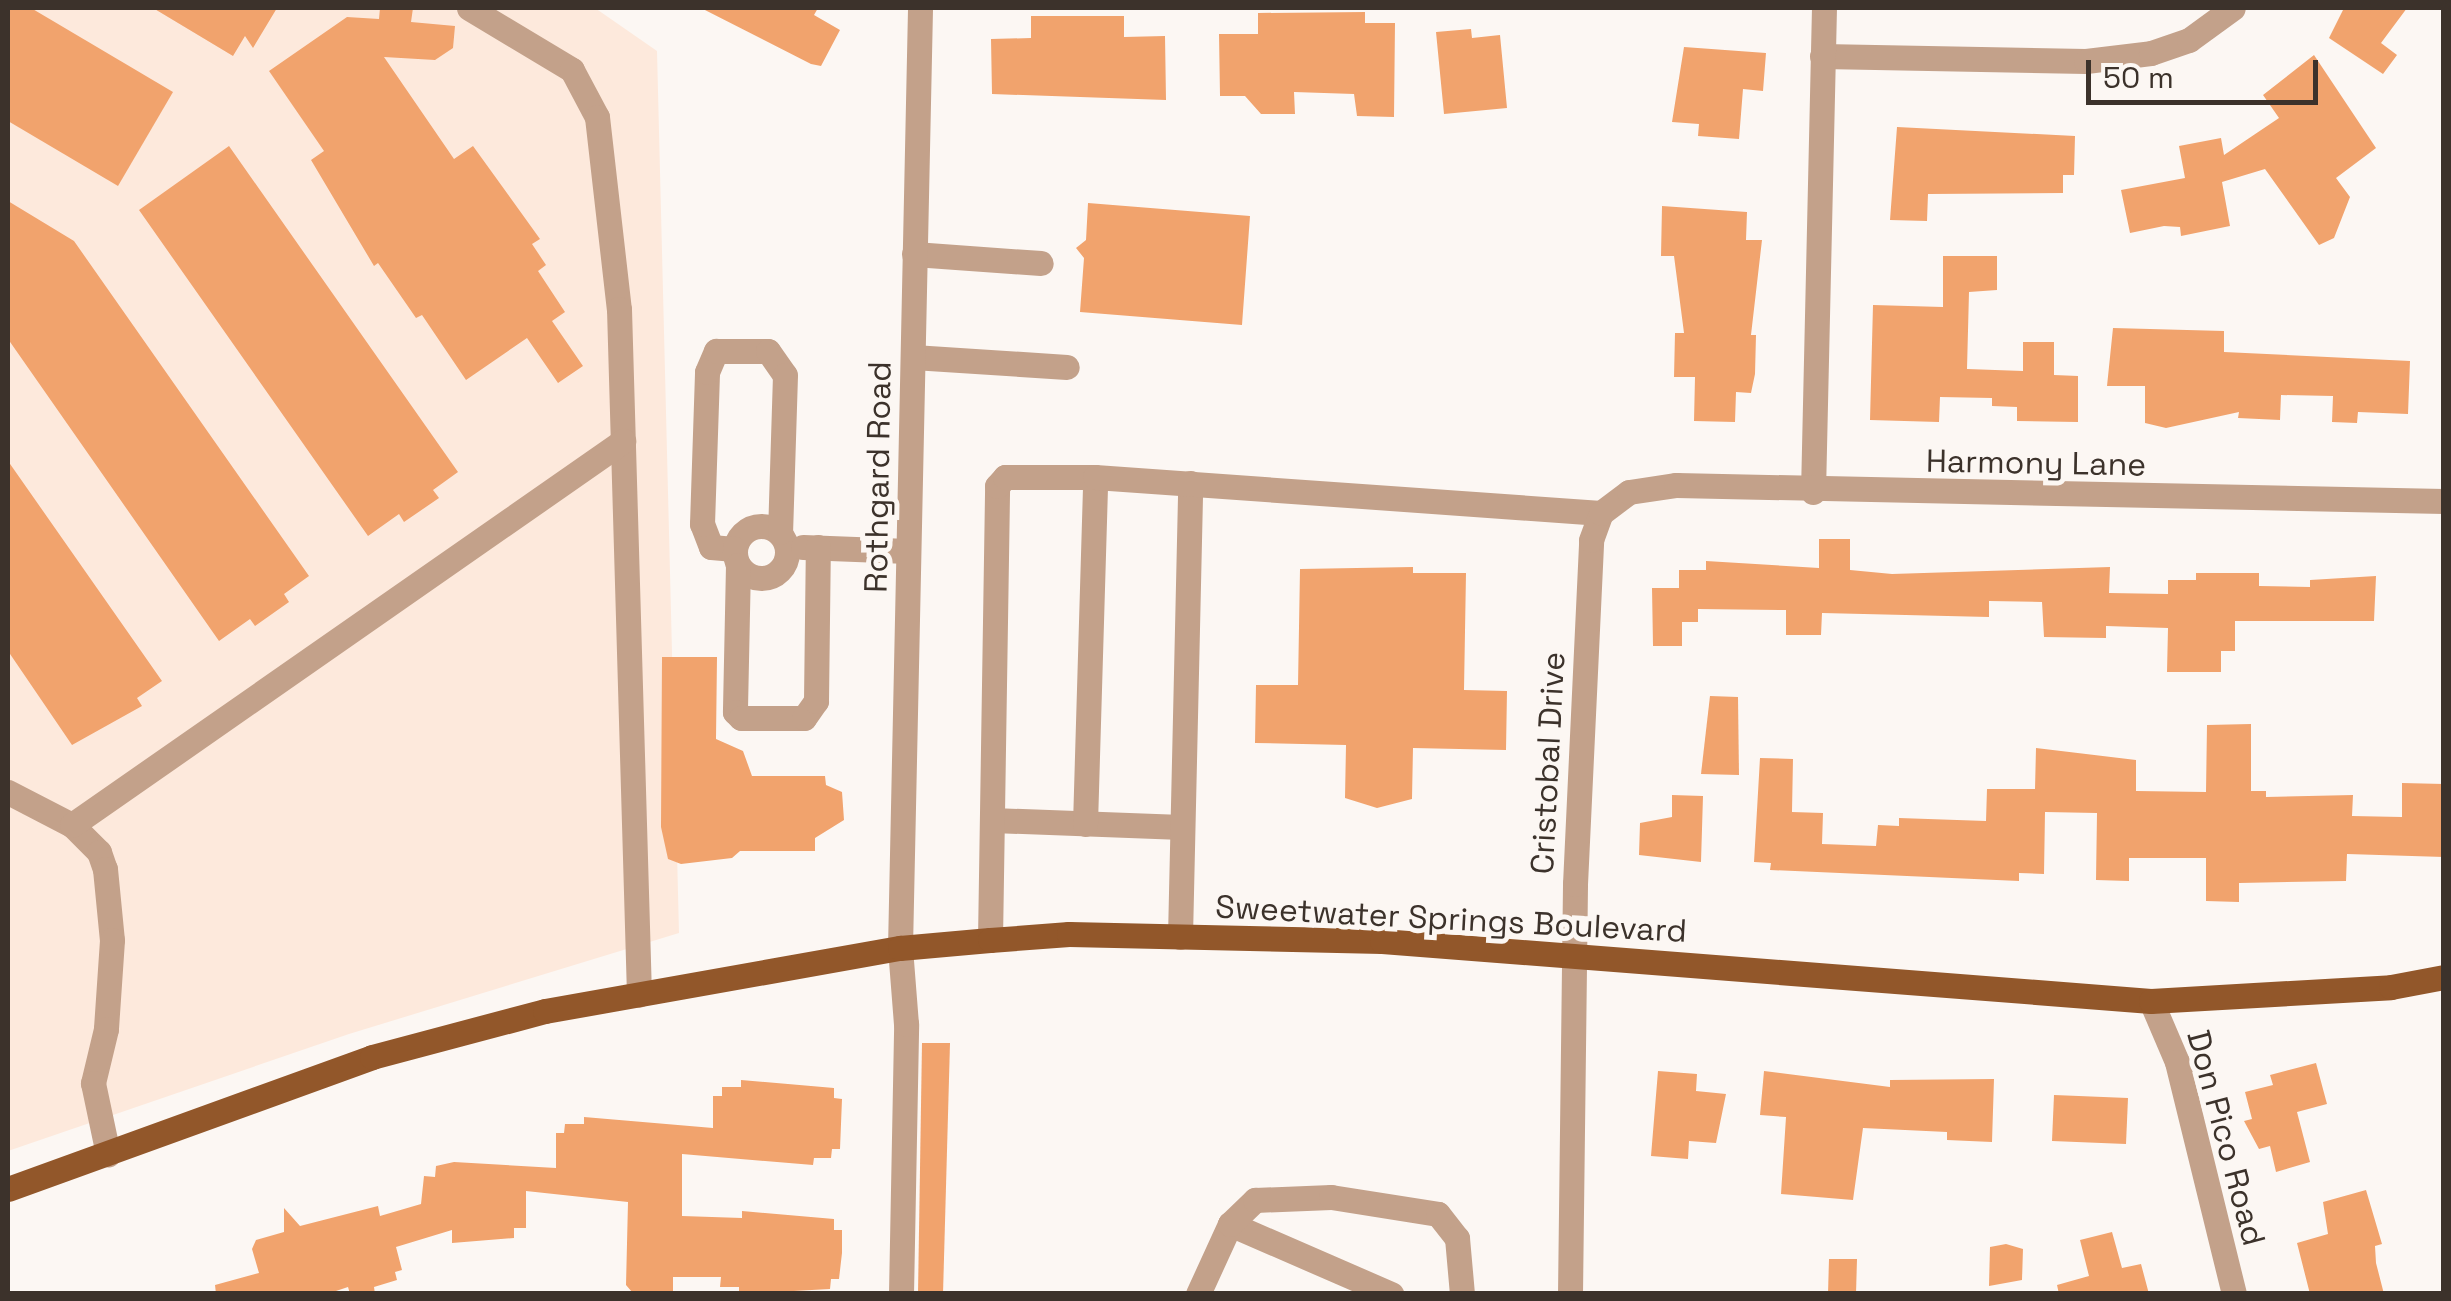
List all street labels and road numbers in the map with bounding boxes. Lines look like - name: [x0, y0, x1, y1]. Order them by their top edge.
- street label: Rothgard Road: [857, 361, 899, 593]
- street label: Harmony Lane: [1926, 442, 2146, 484]
- street label: Cristobal Drive: [1523, 651, 1573, 875]
- street label: Sweetwater Springs Boulevard: [1214, 887, 1688, 951]
- street label: Don Pico Road: [2179, 1026, 2273, 1250]

